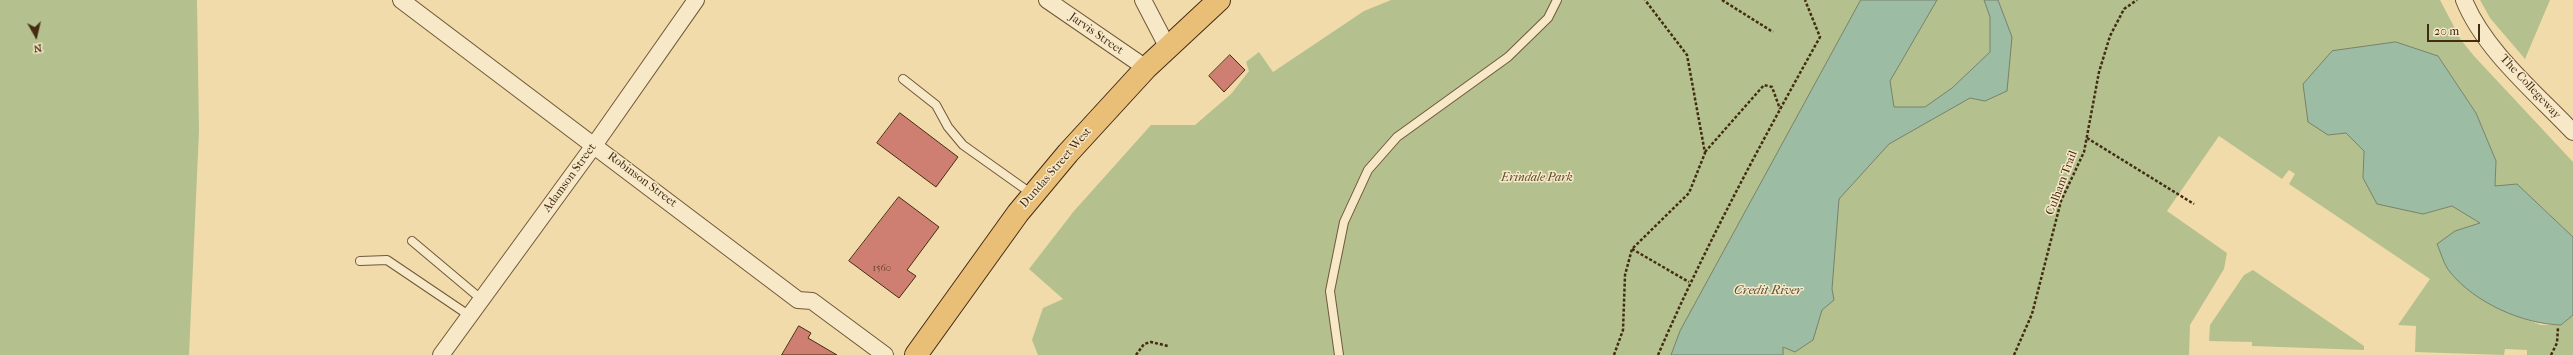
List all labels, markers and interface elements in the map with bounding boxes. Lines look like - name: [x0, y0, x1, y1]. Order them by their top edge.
- street label: Jarvis Street: [1066, 10, 1126, 58]
- north arrow: [16, 16, 56, 56]
- scale bar: [2429, 16, 2482, 42]
- text: 20 m: [2434, 24, 2459, 38]
- text: N: [33, 41, 43, 55]
- street label: The Collegeway: [2496, 52, 2564, 122]
- street label: Dundas Street West: [1017, 125, 1095, 211]
- street label: Adamson Street: [540, 141, 600, 215]
- street label: Robinson Street: [605, 149, 679, 211]
- street label: Culham Trail: [2043, 149, 2081, 217]
- park label: Erindale Park: [1501, 171, 1573, 185]
- house number: 1560: [873, 263, 891, 275]
- water label: Credit River: [1734, 283, 1802, 299]

